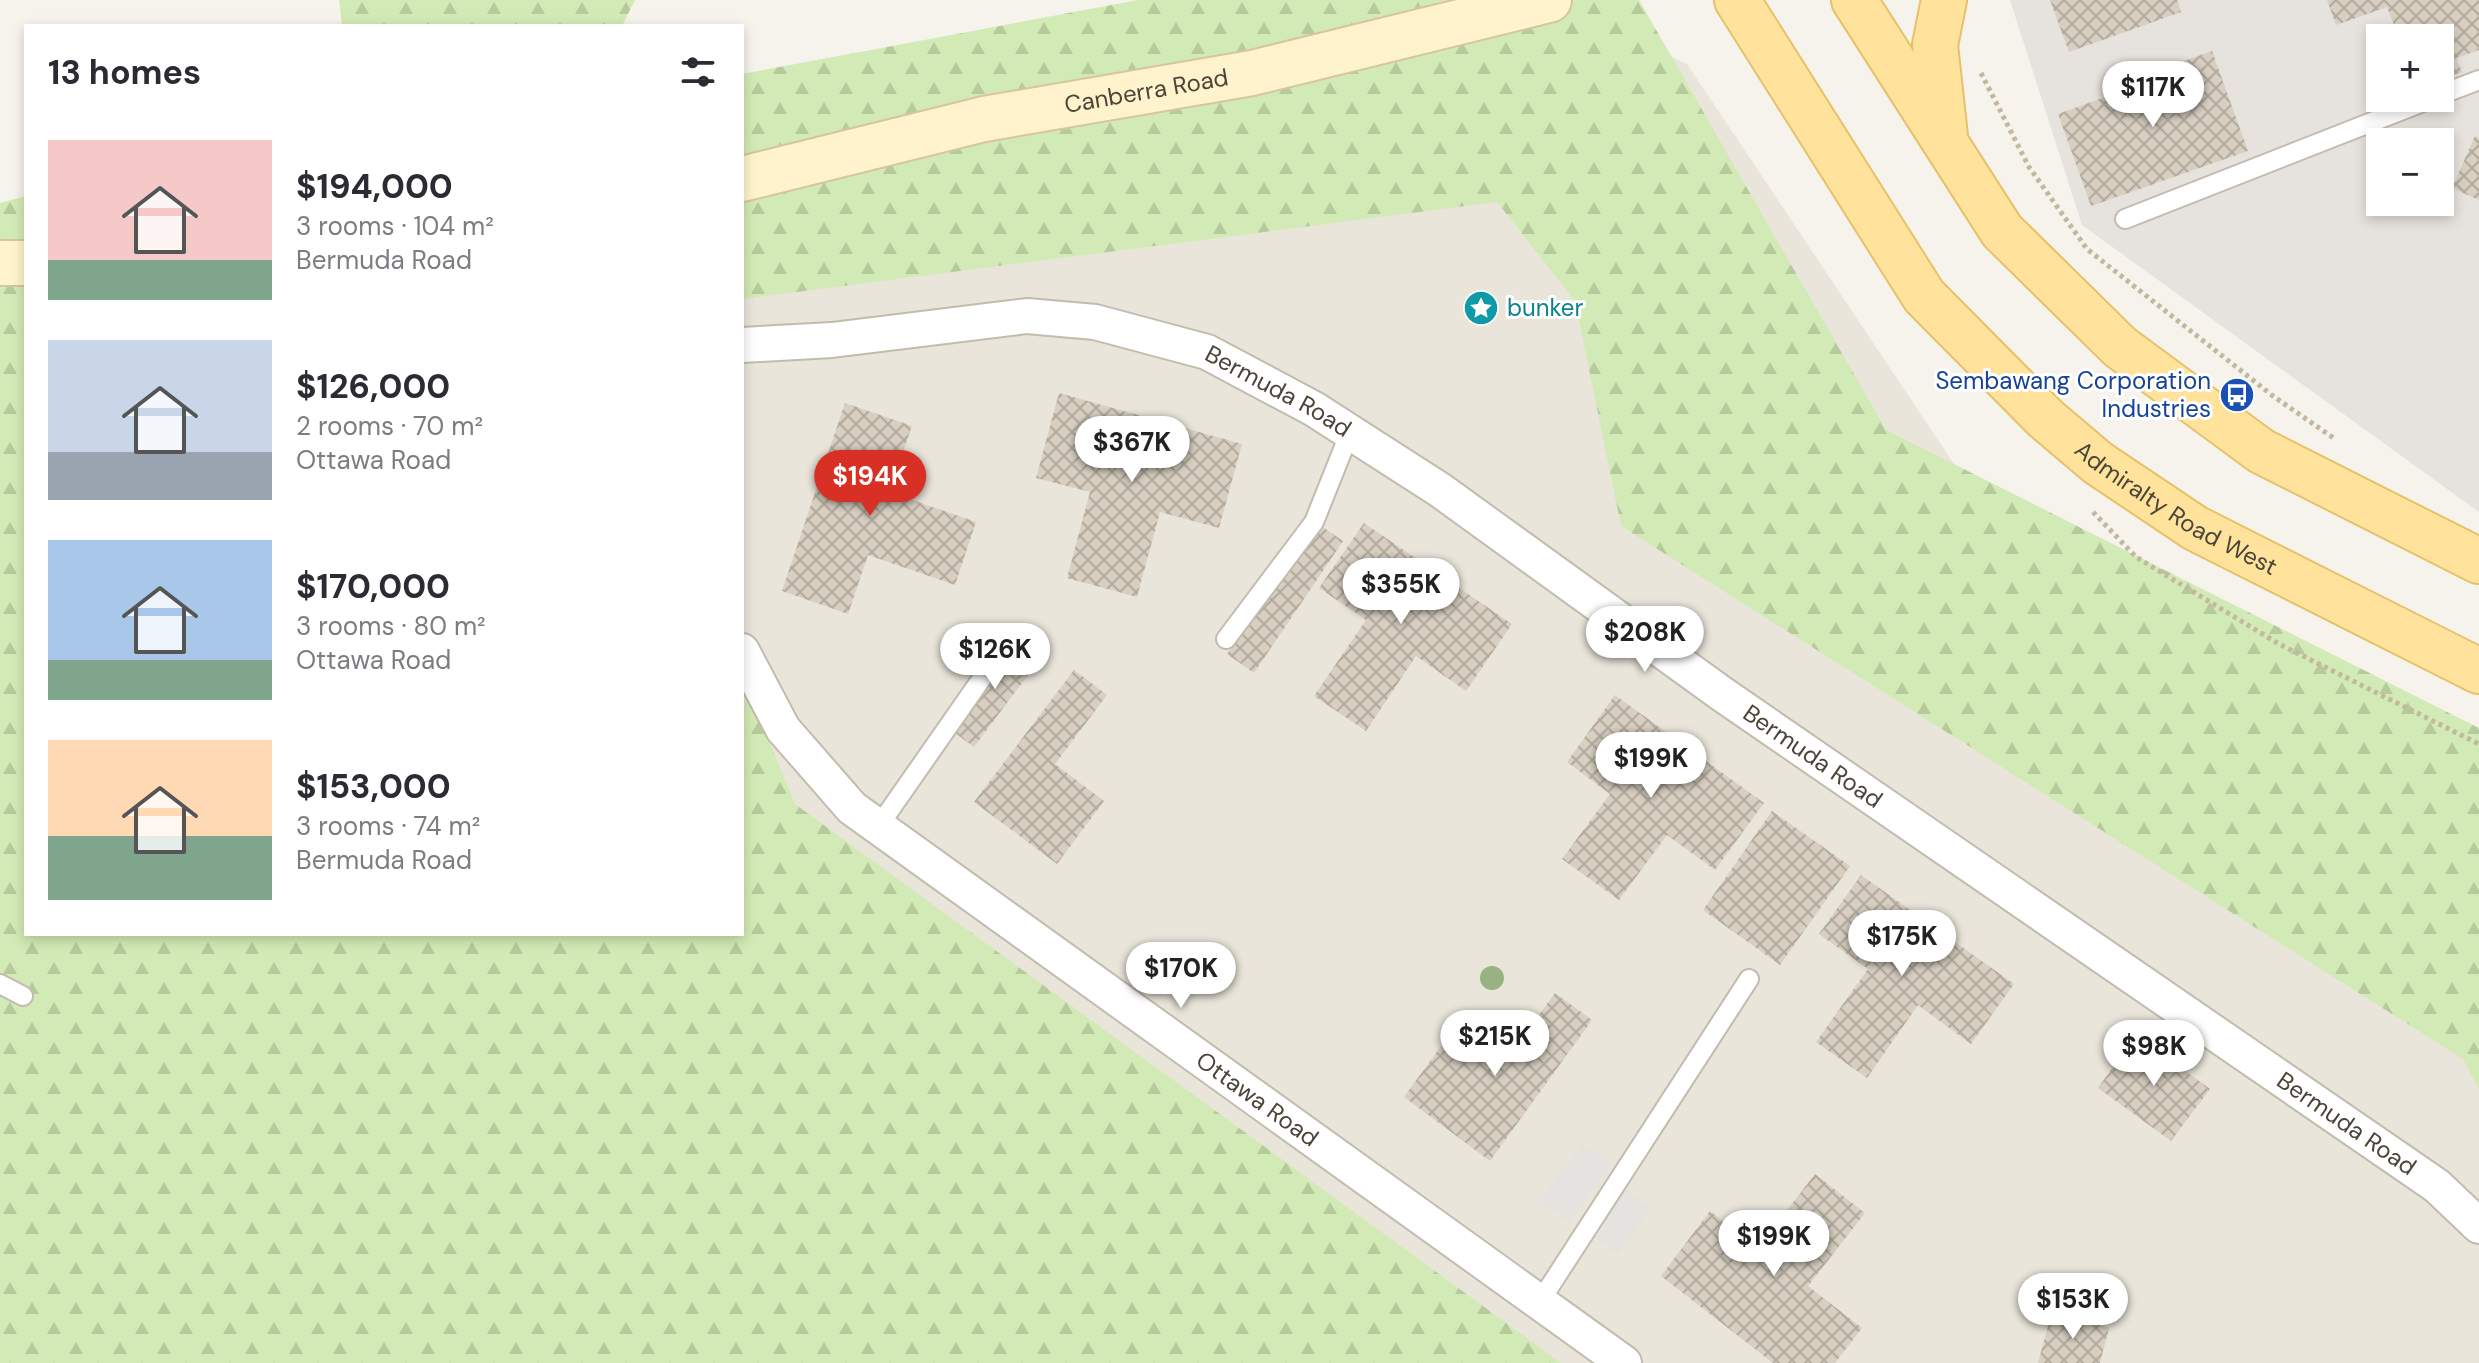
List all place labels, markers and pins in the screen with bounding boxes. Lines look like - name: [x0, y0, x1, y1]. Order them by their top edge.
- pin: $117K: [2097, 61, 2209, 129]
- place icon: bunker: [1462, 289, 1500, 327]
- place label: bunker: [1507, 292, 1583, 323]
- place label: Sembawang Corporation Industries: [1935, 365, 2211, 424]
- bus stop icon: Sembawang Corporation Industries: [2218, 376, 2256, 414]
- pin: $367K: [1076, 416, 1188, 484]
- pin: $194K: [814, 450, 926, 518]
- pin: $355K: [1345, 558, 1457, 626]
- pin: $208K: [1589, 606, 1701, 674]
- pin: $126K: [939, 623, 1051, 691]
- pin: $199K: [1595, 732, 1707, 800]
- pin: $175K: [1846, 910, 1958, 978]
- pin: $170K: [1125, 942, 1237, 1010]
- pin: $215K: [1439, 1010, 1551, 1078]
- pin: $98K: [2107, 1020, 2201, 1088]
- pin: $199K: [1718, 1210, 1830, 1278]
- pin: $153K: [2017, 1273, 2129, 1341]

